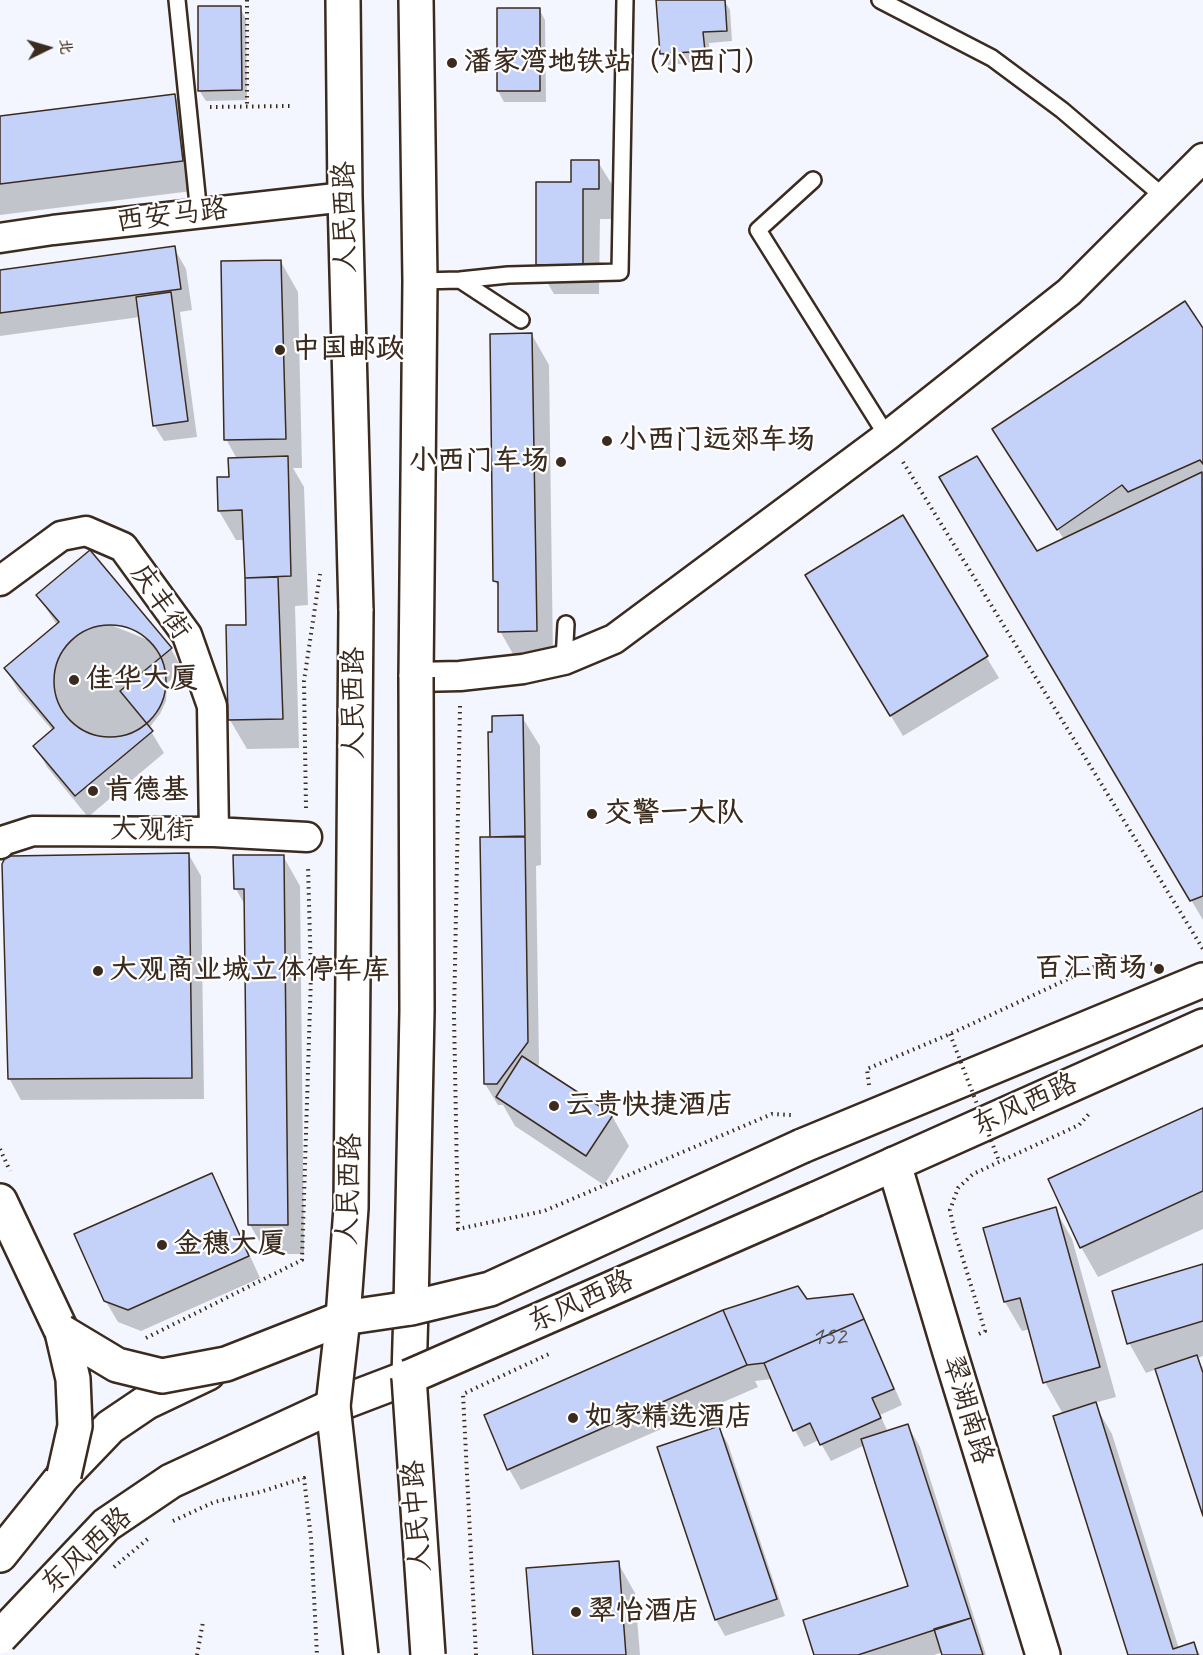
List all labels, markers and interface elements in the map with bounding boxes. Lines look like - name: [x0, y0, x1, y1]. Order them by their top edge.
- north arrow: [18, 18, 78, 78]
- text: 北: [55, 38, 77, 55]
- place label: 潘家湾地铁站（小西门）: [464, 46, 772, 80]
- marker: 潘家湾地铁站（小西门）: [445, 56, 459, 70]
- street label: 人民西路: [328, 161, 364, 273]
- street label: 西安马路: [114, 193, 230, 239]
- place label: 中国邮政: [292, 333, 404, 367]
- marker: 中国邮政: [273, 343, 287, 357]
- place label: 小西门远郊车场: [619, 424, 815, 458]
- marker: 小西门远郊车场: [600, 434, 614, 448]
- place label: 小西门车场: [409, 445, 549, 479]
- marker: 小西门车场: [554, 455, 568, 469]
- street label: 庆丰街: [123, 558, 197, 646]
- street label: 人民西路: [338, 647, 372, 759]
- place label: 佳华大厦: [86, 663, 198, 697]
- marker: 佳华大厦: [67, 673, 81, 687]
- place label: 肯德基: [105, 774, 189, 808]
- marker: 肯德基: [86, 784, 100, 798]
- place label: 交警一大队: [604, 797, 744, 831]
- marker: 交警一大队: [585, 807, 599, 821]
- street label: 大观街: [110, 813, 194, 849]
- place label: 百汇商场: [1035, 952, 1147, 986]
- place label: 大观商业城立体停车库: [110, 954, 390, 988]
- marker: 百汇商场: [1152, 962, 1166, 976]
- marker: 大观商业城立体停车库: [91, 964, 105, 978]
- street label: 东风西路: [967, 1067, 1083, 1143]
- place label: 云贵快捷酒店: [566, 1089, 734, 1123]
- marker: 云贵快捷酒店: [547, 1099, 561, 1113]
- street label: 人民西路: [331, 1132, 369, 1246]
- place label: 金穗大厦: [174, 1228, 286, 1262]
- marker: 金穗大厦: [155, 1238, 169, 1252]
- street label: 东风西路: [523, 1264, 639, 1340]
- house number: 152: [811, 1321, 847, 1353]
- street label: 翠湖南路: [935, 1352, 999, 1468]
- place label: 如家精选酒店: [585, 1401, 753, 1435]
- marker: 如家精选酒店: [566, 1411, 580, 1425]
- street label: 人民中路: [397, 1459, 439, 1573]
- street label: 东风西路: [35, 1501, 139, 1601]
- place label: 翠怡酒店: [588, 1595, 700, 1629]
- marker: 翠怡酒店: [569, 1605, 583, 1619]

